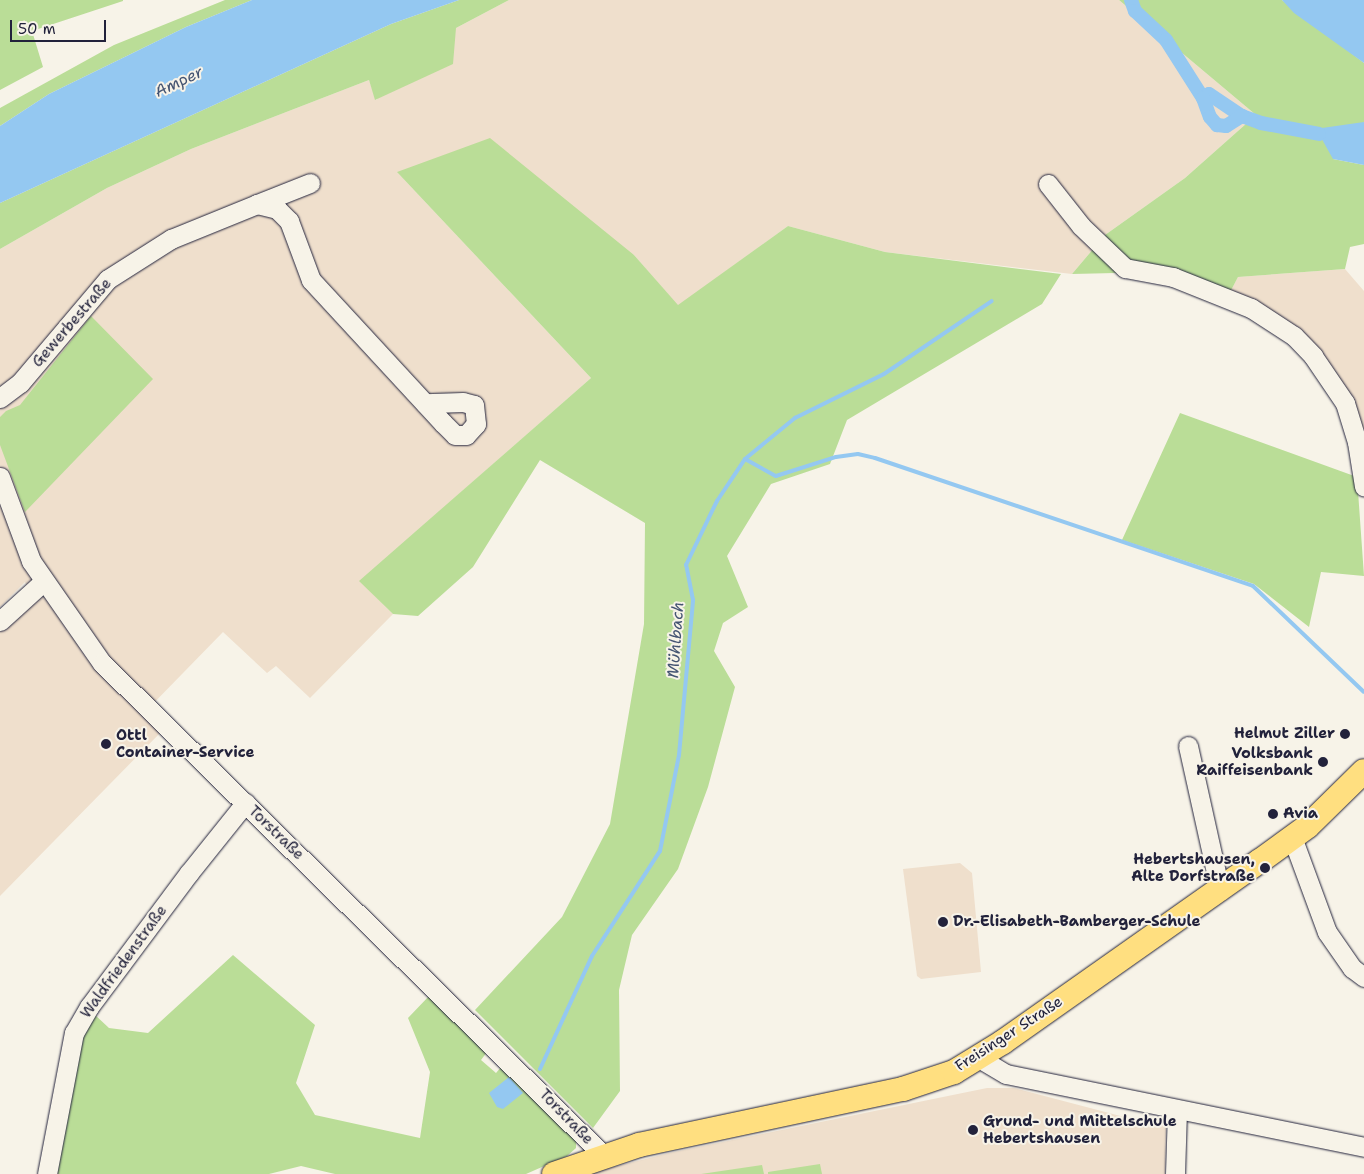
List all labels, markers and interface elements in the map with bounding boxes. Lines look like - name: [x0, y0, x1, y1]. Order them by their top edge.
- scale bar: [12, 10, 109, 42]
- text: 50 m: [18, 19, 56, 39]
- water label: Amper: [152, 62, 206, 102]
- street label: Gewerbestraße: [29, 275, 115, 371]
- water label: Mühlbach: [664, 601, 688, 679]
- place label: Helmut Ziller: [1234, 725, 1335, 743]
- place label: Ottl Container-Service: [116, 726, 255, 761]
- marker: Helmut Ziller: [1339, 728, 1351, 740]
- marker: Ottl Container-Service: [100, 738, 112, 750]
- place label: Volksbank Raiffeisenbank: [1196, 744, 1313, 779]
- marker: Volksbank Raiffeisenbank: [1317, 756, 1329, 768]
- street label: Torstraße: [245, 802, 307, 864]
- place label: Avia: [1283, 805, 1318, 823]
- marker: Avia: [1267, 808, 1279, 820]
- place label: Hebertshausen, Alte Dorfstraße: [1131, 850, 1255, 885]
- marker: Hebertshausen, Alte Dorfstraße: [1259, 862, 1271, 874]
- street label: Waldfriedenstraße: [77, 902, 171, 1022]
- place label: Dr.-Elisabeth-Bamberger-Schule: [953, 913, 1201, 931]
- marker: Dr.-Elisabeth-Bamberger-Schule: [937, 916, 949, 928]
- street label: Freisinger Straße: [952, 993, 1066, 1075]
- street label: Torstraße: [535, 1086, 597, 1148]
- place label: Grund- und Mittelschule Hebertshausen: [983, 1112, 1177, 1147]
- marker: Grund- und Mittelschule Hebertshausen: [967, 1124, 979, 1136]

